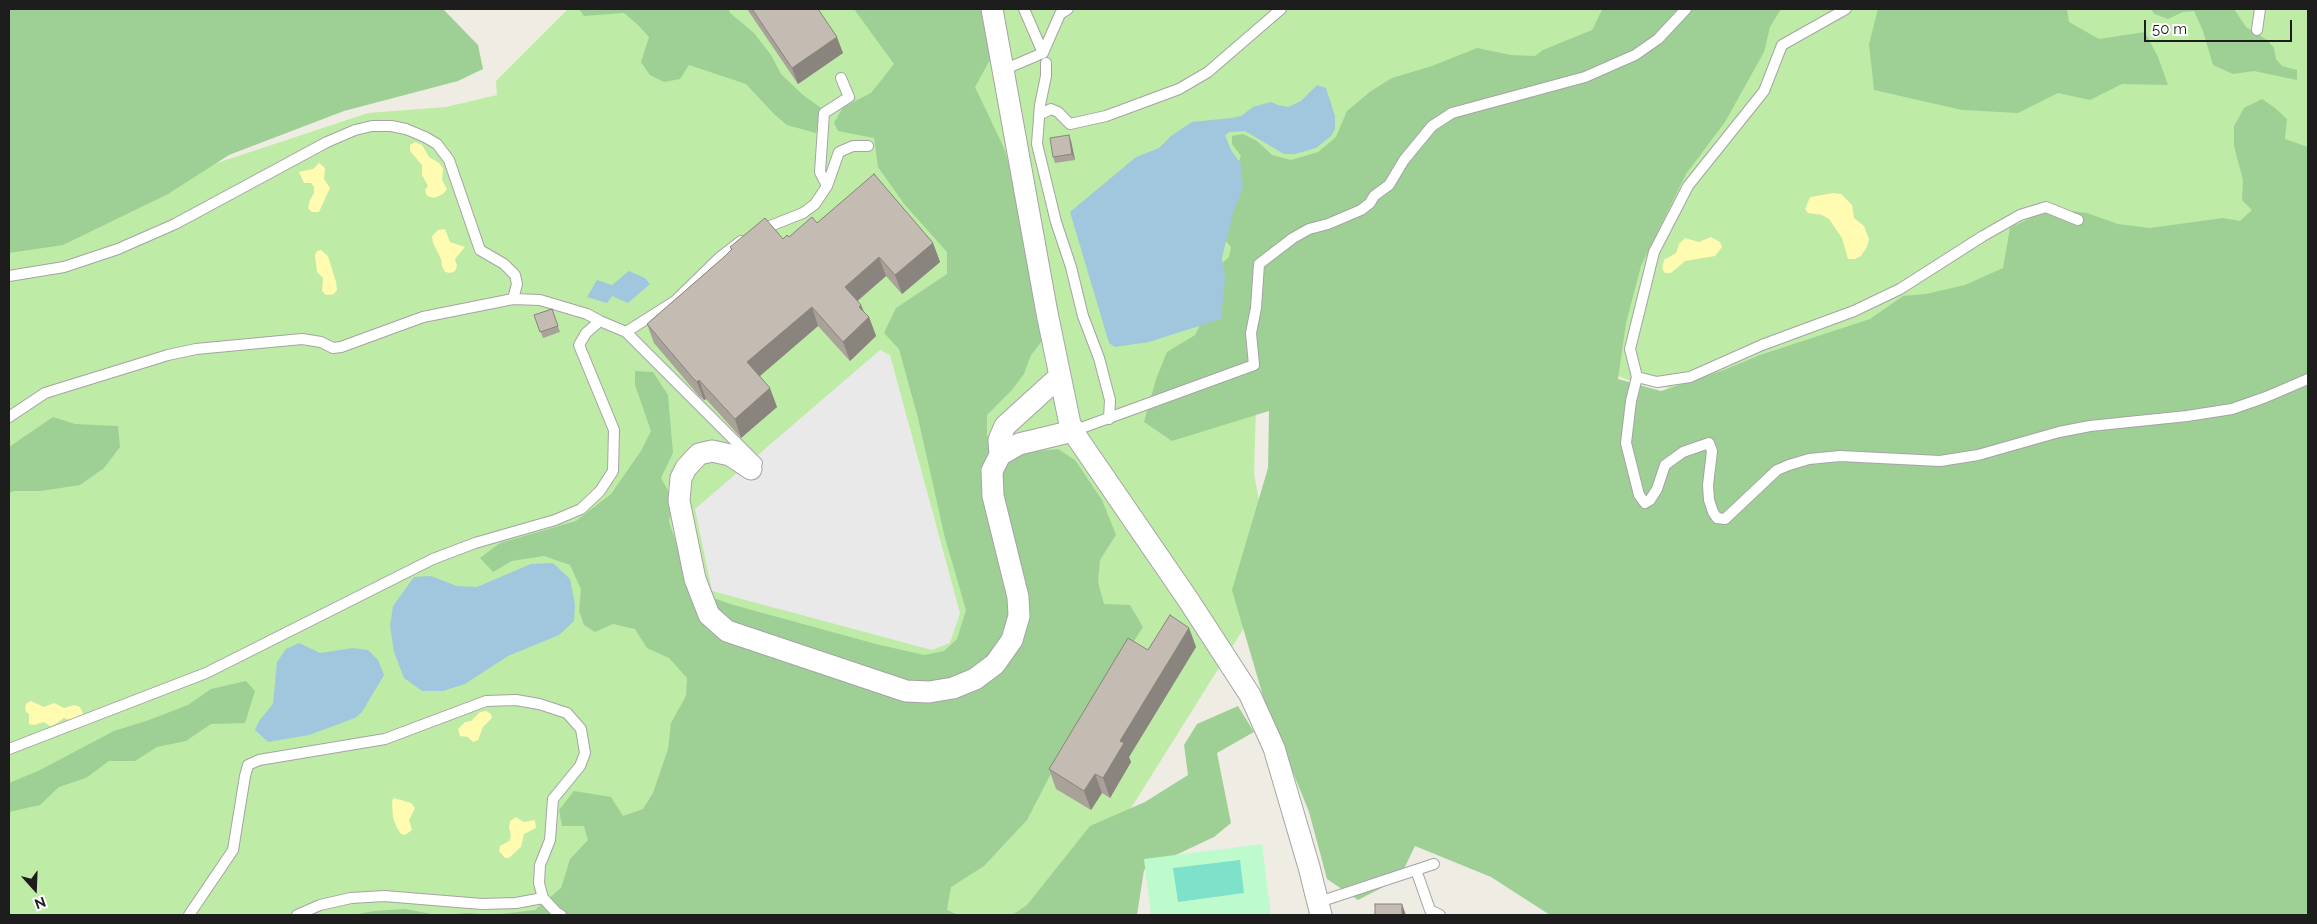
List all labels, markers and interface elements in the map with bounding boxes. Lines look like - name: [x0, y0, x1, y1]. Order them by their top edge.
- scale bar: [2147, 10, 2294, 42]
- text: 50 m: [2152, 20, 2187, 38]
- north arrow: [10, 864, 60, 914]
- text: N: [32, 894, 48, 912]

